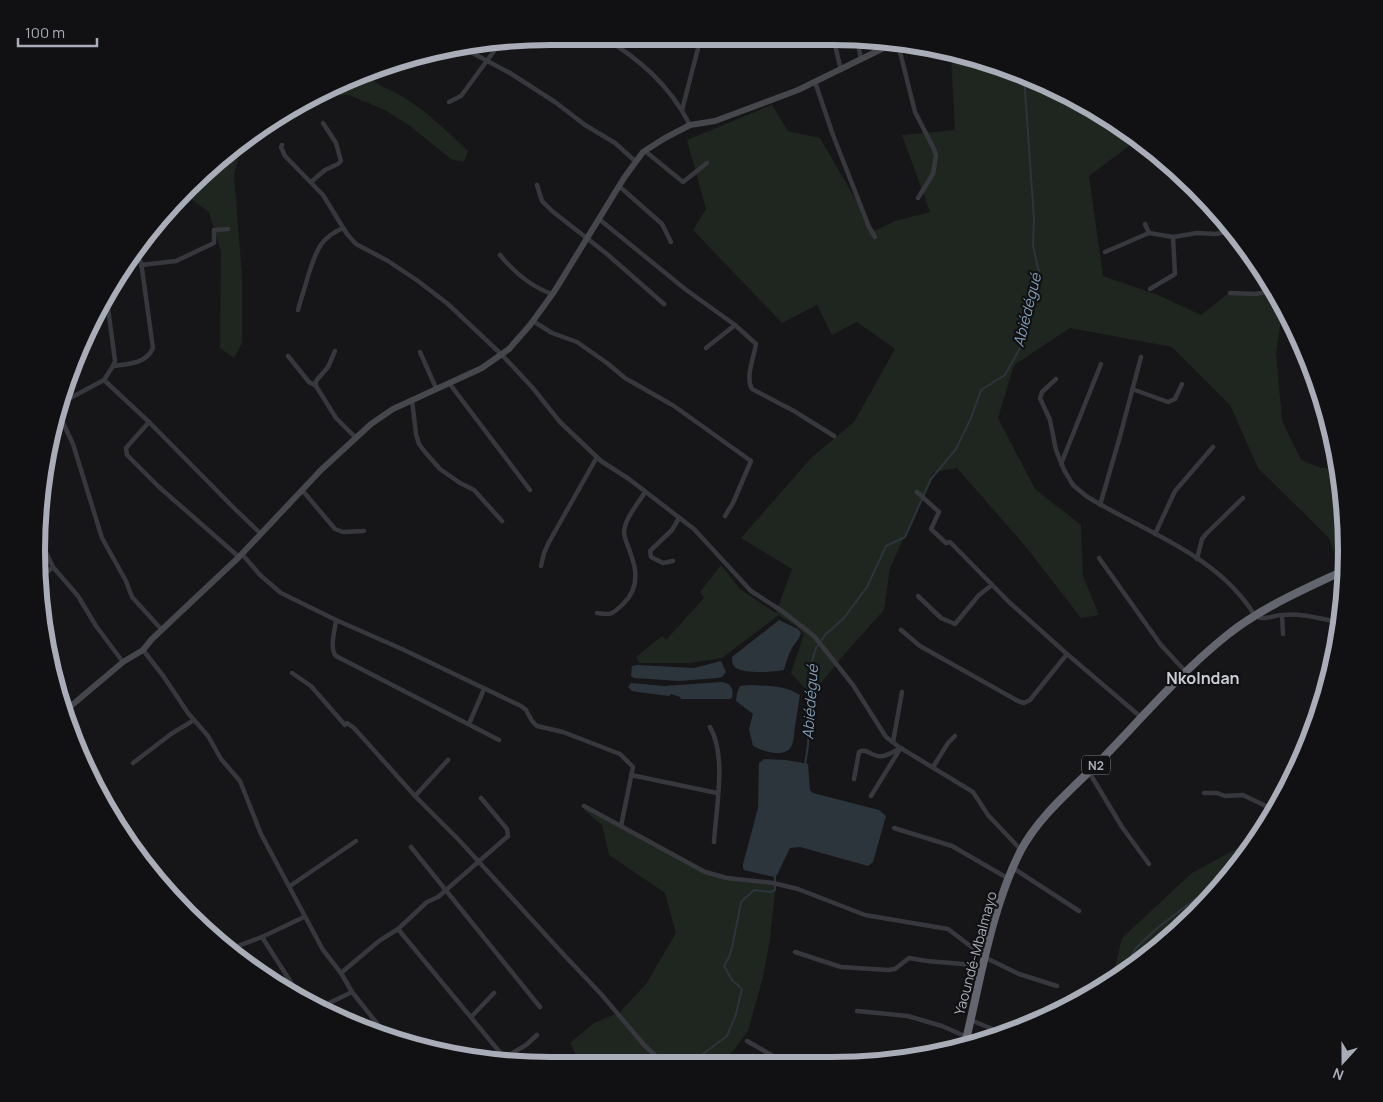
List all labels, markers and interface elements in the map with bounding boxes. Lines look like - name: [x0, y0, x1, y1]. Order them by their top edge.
- scale bar: [18, 15, 96, 47]
- text: 100 m: [25, 22, 65, 43]
- water label: Abiédégué: [1008, 270, 1047, 349]
- water label: Abiédégué: [797, 663, 823, 740]
- district label: Nkolndan: [1166, 667, 1240, 689]
- road number: N2: [1082, 756, 1110, 774]
- street label: Yaoundé-Mbalmayo: [949, 889, 1001, 1017]
- north arrow: [1318, 1037, 1368, 1087]
- text: N: [1330, 1064, 1346, 1085]

